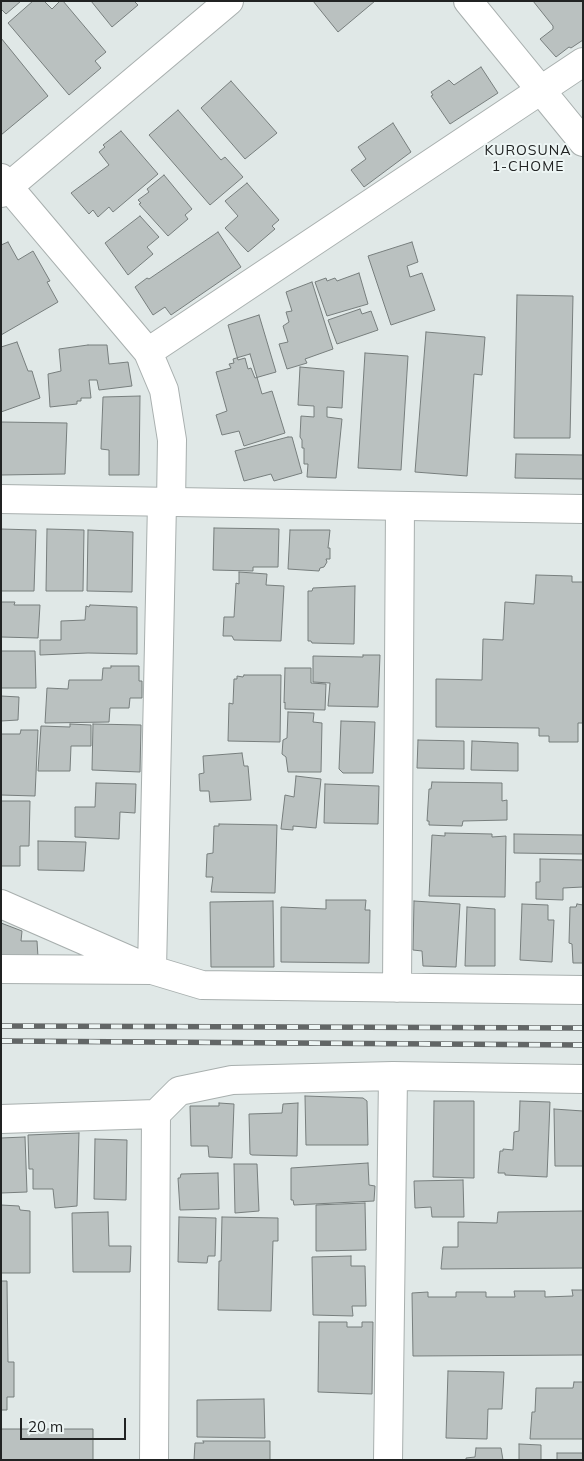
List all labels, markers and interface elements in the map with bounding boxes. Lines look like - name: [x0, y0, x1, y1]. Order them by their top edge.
- district label: KUROSUNA 1-CHOME: [483, 143, 573, 176]
- scale bar: [22, 1408, 129, 1440]
- text: 20 m: [28, 1417, 63, 1436]

